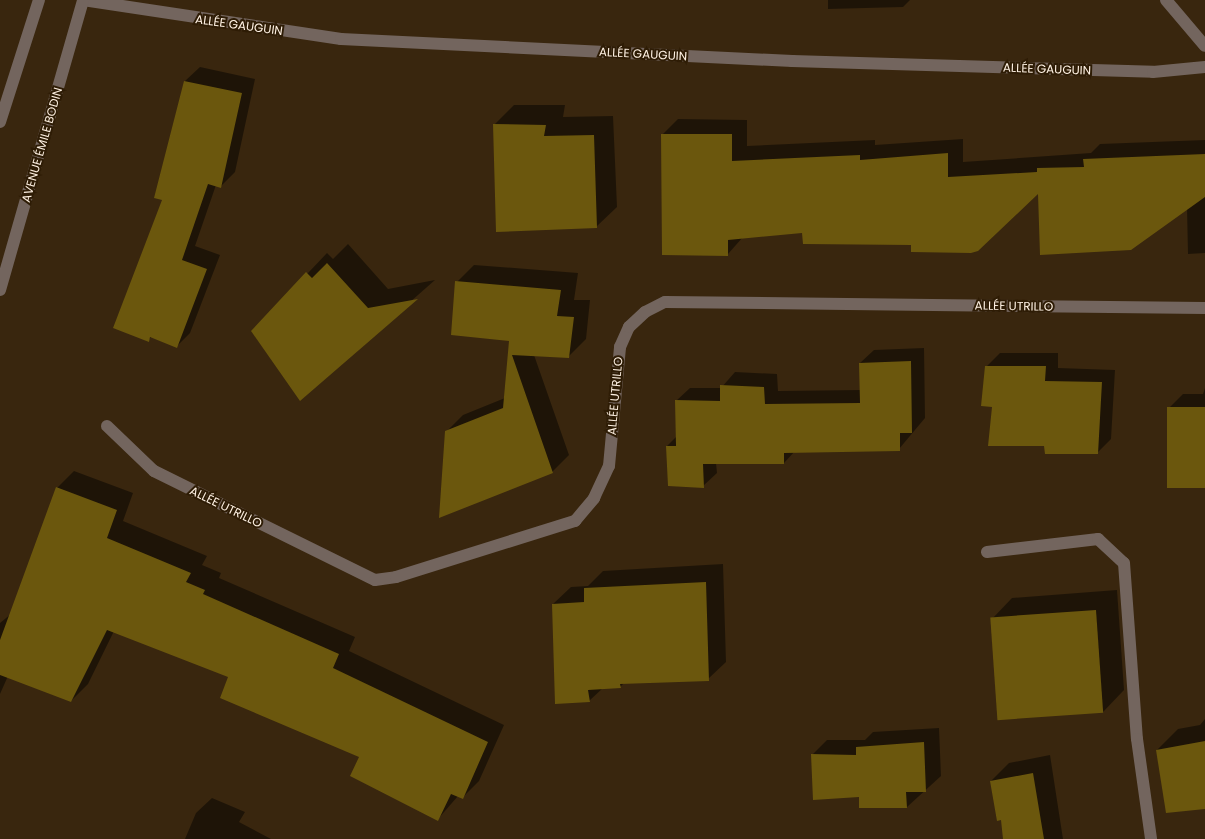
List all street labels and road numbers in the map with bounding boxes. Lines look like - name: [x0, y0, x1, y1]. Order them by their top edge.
- street label: ALLÉE GAUGUIN: [194, 12, 284, 38]
- street label: ALLÉE GAUGUIN: [599, 44, 687, 64]
- street label: ALLÉE GAUGUIN: [1003, 60, 1091, 78]
- street label: AVENUE ÉMILE BODIN: [19, 86, 65, 204]
- street label: ALLÉE UTRILLO: [975, 298, 1053, 314]
- street label: ALLÉE UTRILLO: [604, 356, 626, 436]
- street label: ALLÉE UTRILLO: [188, 483, 264, 531]

